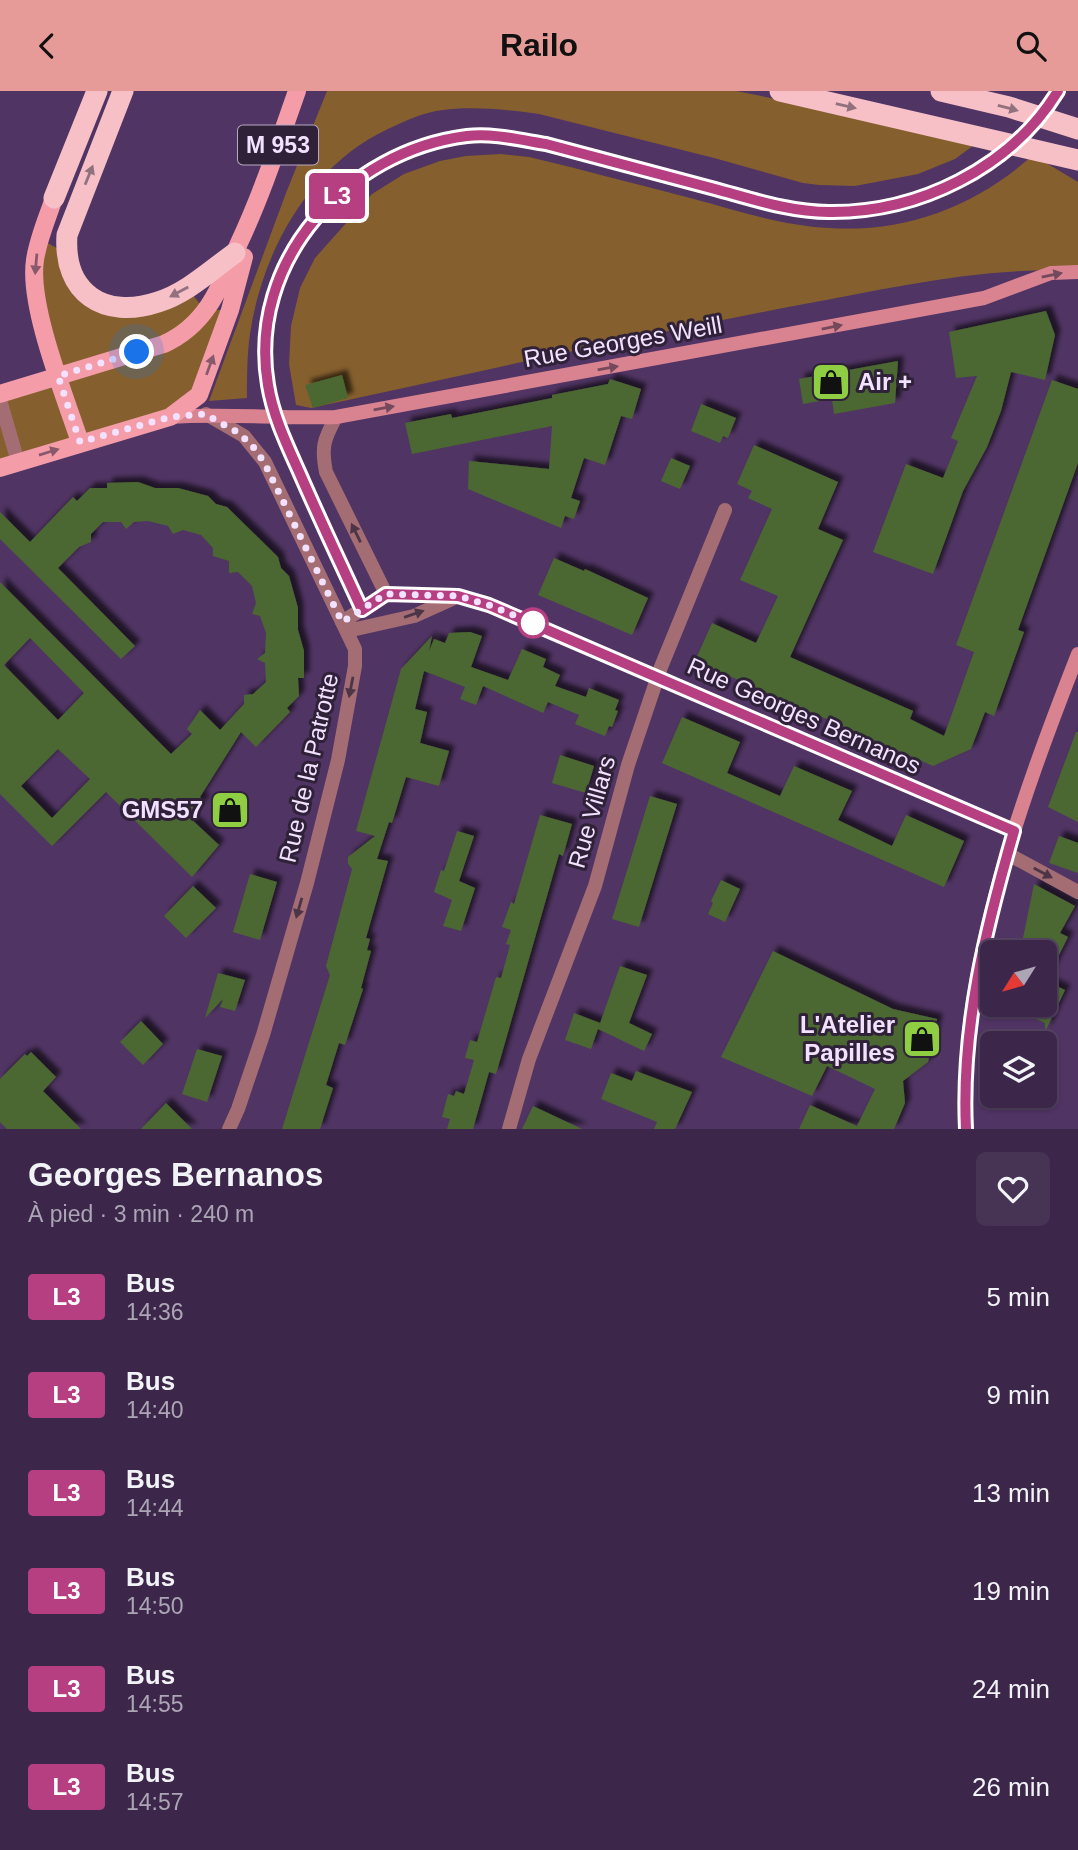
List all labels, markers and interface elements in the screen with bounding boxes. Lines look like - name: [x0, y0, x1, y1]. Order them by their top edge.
- icon: back: [28, 27, 66, 65]
- text: Railo: [500, 27, 578, 63]
- icon: search: [1012, 27, 1050, 65]
- one-way arrow: [835, 101, 857, 112]
- one-way arrow: [997, 103, 1018, 113]
- road number: M 953: [238, 125, 318, 165]
- one-way arrow: [84, 164, 95, 185]
- line badge: L3: [306, 173, 368, 219]
- text: L3: [323, 182, 351, 209]
- one-way arrow: [30, 253, 41, 275]
- one-way arrow: [1041, 269, 1063, 280]
- one-way arrow: [169, 286, 189, 297]
- street label: Rue Georges Weill: [522, 311, 724, 372]
- one-way arrow: [821, 322, 843, 333]
- your location: [119, 334, 154, 369]
- one-way arrow: [205, 355, 216, 376]
- shop icon: Air +: [810, 361, 852, 403]
- one-way arrow: [597, 362, 619, 373]
- place label: Air +: [858, 368, 912, 395]
- one-way arrow: [373, 402, 395, 413]
- one-way arrow: [38, 447, 59, 457]
- one-way arrow: [350, 523, 362, 543]
- one-way arrow: [404, 608, 425, 619]
- unlabelled marker: [518, 608, 548, 638]
- street label: Rue Georges Bernanos: [684, 652, 925, 779]
- street label: Rue de la Patrotte: [274, 671, 343, 865]
- one-way arrow: [346, 676, 357, 698]
- street label: Rue Villars: [563, 753, 620, 871]
- shop icon: GMS57: [209, 789, 251, 831]
- place label: GMS57: [122, 796, 203, 823]
- one-way arrow: [1033, 867, 1053, 879]
- one-way arrow: [294, 898, 304, 919]
- north arrow: [980, 940, 1057, 1017]
- map controls: [980, 940, 1057, 1108]
- place label: L'Atelier Papilles: [800, 1011, 895, 1066]
- shop icon: L'Atelier Papilles: [901, 1018, 943, 1060]
- button: layers: [980, 1031, 1057, 1108]
- button: heart: [976, 1152, 1050, 1226]
- text: Georges Bernanos: [28, 1156, 323, 1193]
- text: À pied · 3 min · 240 m: [28, 1201, 254, 1227]
- text: Bus: [126, 1268, 175, 1298]
- text: 5 min: [986, 1282, 1050, 1312]
- text: L3: [52, 1283, 81, 1310]
- text: 14:36: [126, 1299, 184, 1325]
- text: Bus: [126, 1366, 175, 1396]
- text: 9 min: [986, 1380, 1050, 1410]
- text: L3: [52, 1381, 81, 1408]
- text: 14:40: [126, 1397, 184, 1423]
- text: Bus: [126, 1464, 175, 1494]
- text: 13 min: [972, 1478, 1050, 1508]
- text: L3: [52, 1479, 81, 1506]
- text: 14:44: [126, 1495, 184, 1521]
- text: Bus: [126, 1562, 175, 1592]
- text: 19 min: [972, 1576, 1050, 1606]
- text: L3: [52, 1577, 81, 1604]
- text: 14:50: [126, 1593, 184, 1619]
- text: Bus: [126, 1660, 175, 1690]
- text: 24 min: [972, 1674, 1050, 1704]
- text: L3: [52, 1675, 81, 1702]
- text: 14:55: [126, 1691, 184, 1717]
- text: Bus: [126, 1758, 175, 1788]
- text: 26 min: [972, 1772, 1050, 1802]
- text: L3: [52, 1773, 81, 1800]
- text: 14:57: [126, 1789, 184, 1815]

